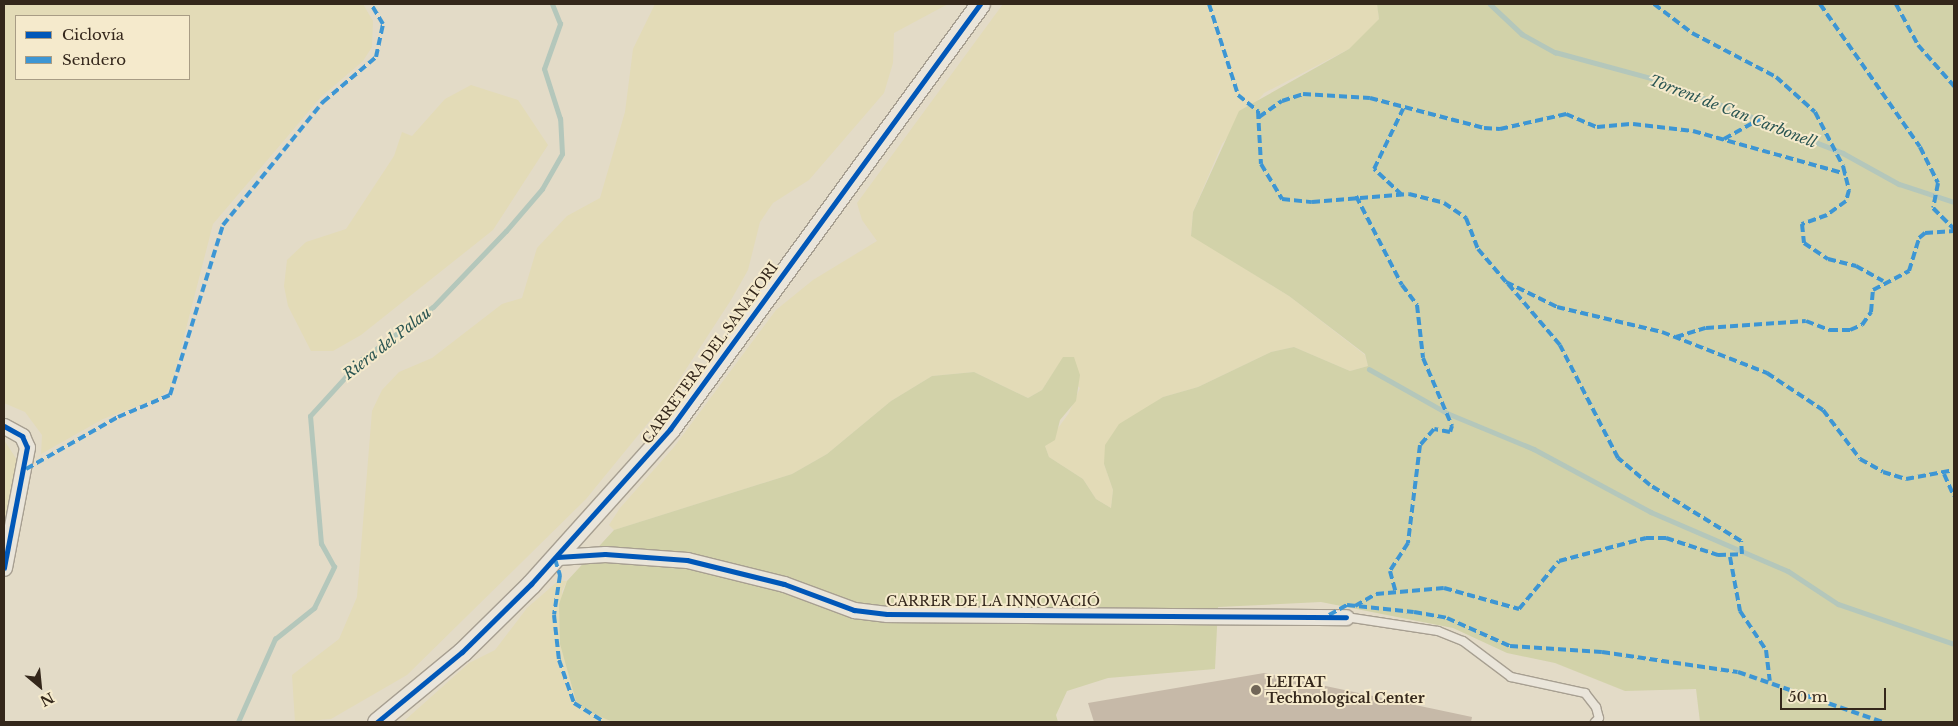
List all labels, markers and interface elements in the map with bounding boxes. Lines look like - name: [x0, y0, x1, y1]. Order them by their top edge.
- legend: [15, 15, 190, 80]
- text: Ciclovía: [62, 25, 124, 44]
- text: Sendero: [62, 50, 126, 69]
- water label: Torrent de Can Carbonell: [1647, 71, 1819, 151]
- street label: CARRETERA DEL SANATORI: [638, 259, 782, 447]
- water label: Riera del Palau: [339, 303, 435, 383]
- street label: CARRER DE LA INNOVACIÓ: [886, 593, 1100, 609]
- north arrow: [15, 661, 65, 711]
- place label: LEITAT Technological Center: [1266, 674, 1425, 706]
- scale bar: [1783, 678, 1889, 710]
- marker: LEITAT Technological Center: [1250, 684, 1262, 696]
- text: 50 m: [1788, 687, 1828, 706]
- text: N: [37, 688, 57, 710]

